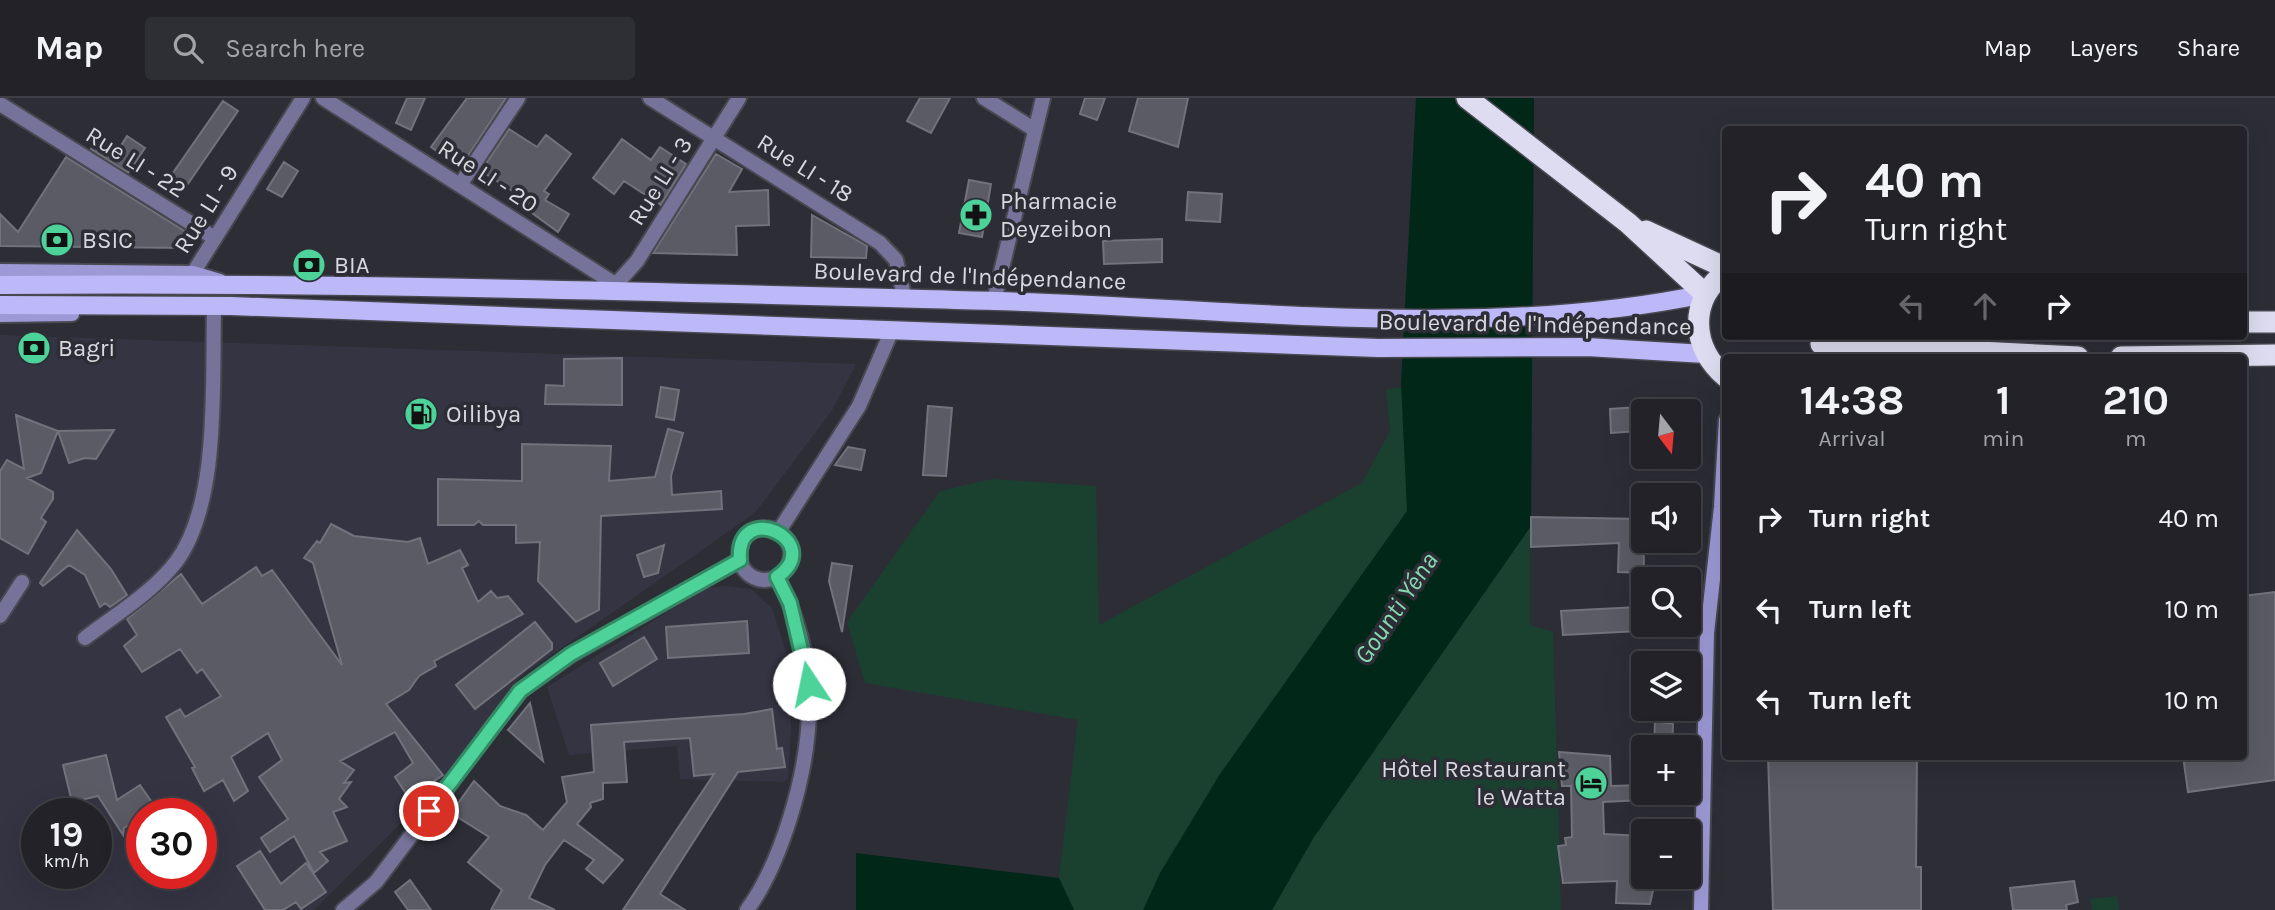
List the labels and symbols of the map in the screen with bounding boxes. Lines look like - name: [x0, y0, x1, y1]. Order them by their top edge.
- street label: Rue LI - 22: [81, 120, 191, 204]
- street label: Rue LI - 18: [752, 128, 858, 208]
- street label: Rue LI - 3: [622, 132, 698, 230]
- street label: Rue LI - 20: [433, 133, 543, 219]
- street label: Rue LI - 9: [168, 160, 244, 258]
- place label: Pharmacie Deyzeibon: [1000, 187, 1117, 243]
- pharmacy icon: Pharmacie Deyzeibon: [957, 196, 995, 234]
- bank icon: BSIC: [38, 221, 76, 259]
- place label: BSIC: [82, 226, 133, 254]
- bank icon: BIA: [290, 246, 328, 284]
- place label: BIA: [334, 251, 370, 279]
- street label: Boulevard de l'Indépendance: [813, 257, 1127, 295]
- street label: Boulevard de l'Indépendance: [1378, 307, 1692, 341]
- bank icon: Bagri: [15, 329, 53, 367]
- place label: Bagri: [58, 334, 116, 362]
- fuel station icon: Oilibya: [402, 395, 440, 433]
- north arrow: [1631, 399, 1701, 469]
- place label: Oilibya: [446, 400, 521, 428]
- water label: Gounti Yéna: [1347, 546, 1445, 670]
- position arrow: [772, 647, 846, 721]
- place label: Hôtel Restaurant le Watta: [1381, 755, 1566, 811]
- hotel icon: Hôtel Restaurant le Watta: [1572, 764, 1610, 802]
- pin: [399, 781, 459, 841]
- speed limit sign: 30: [126, 798, 217, 889]

